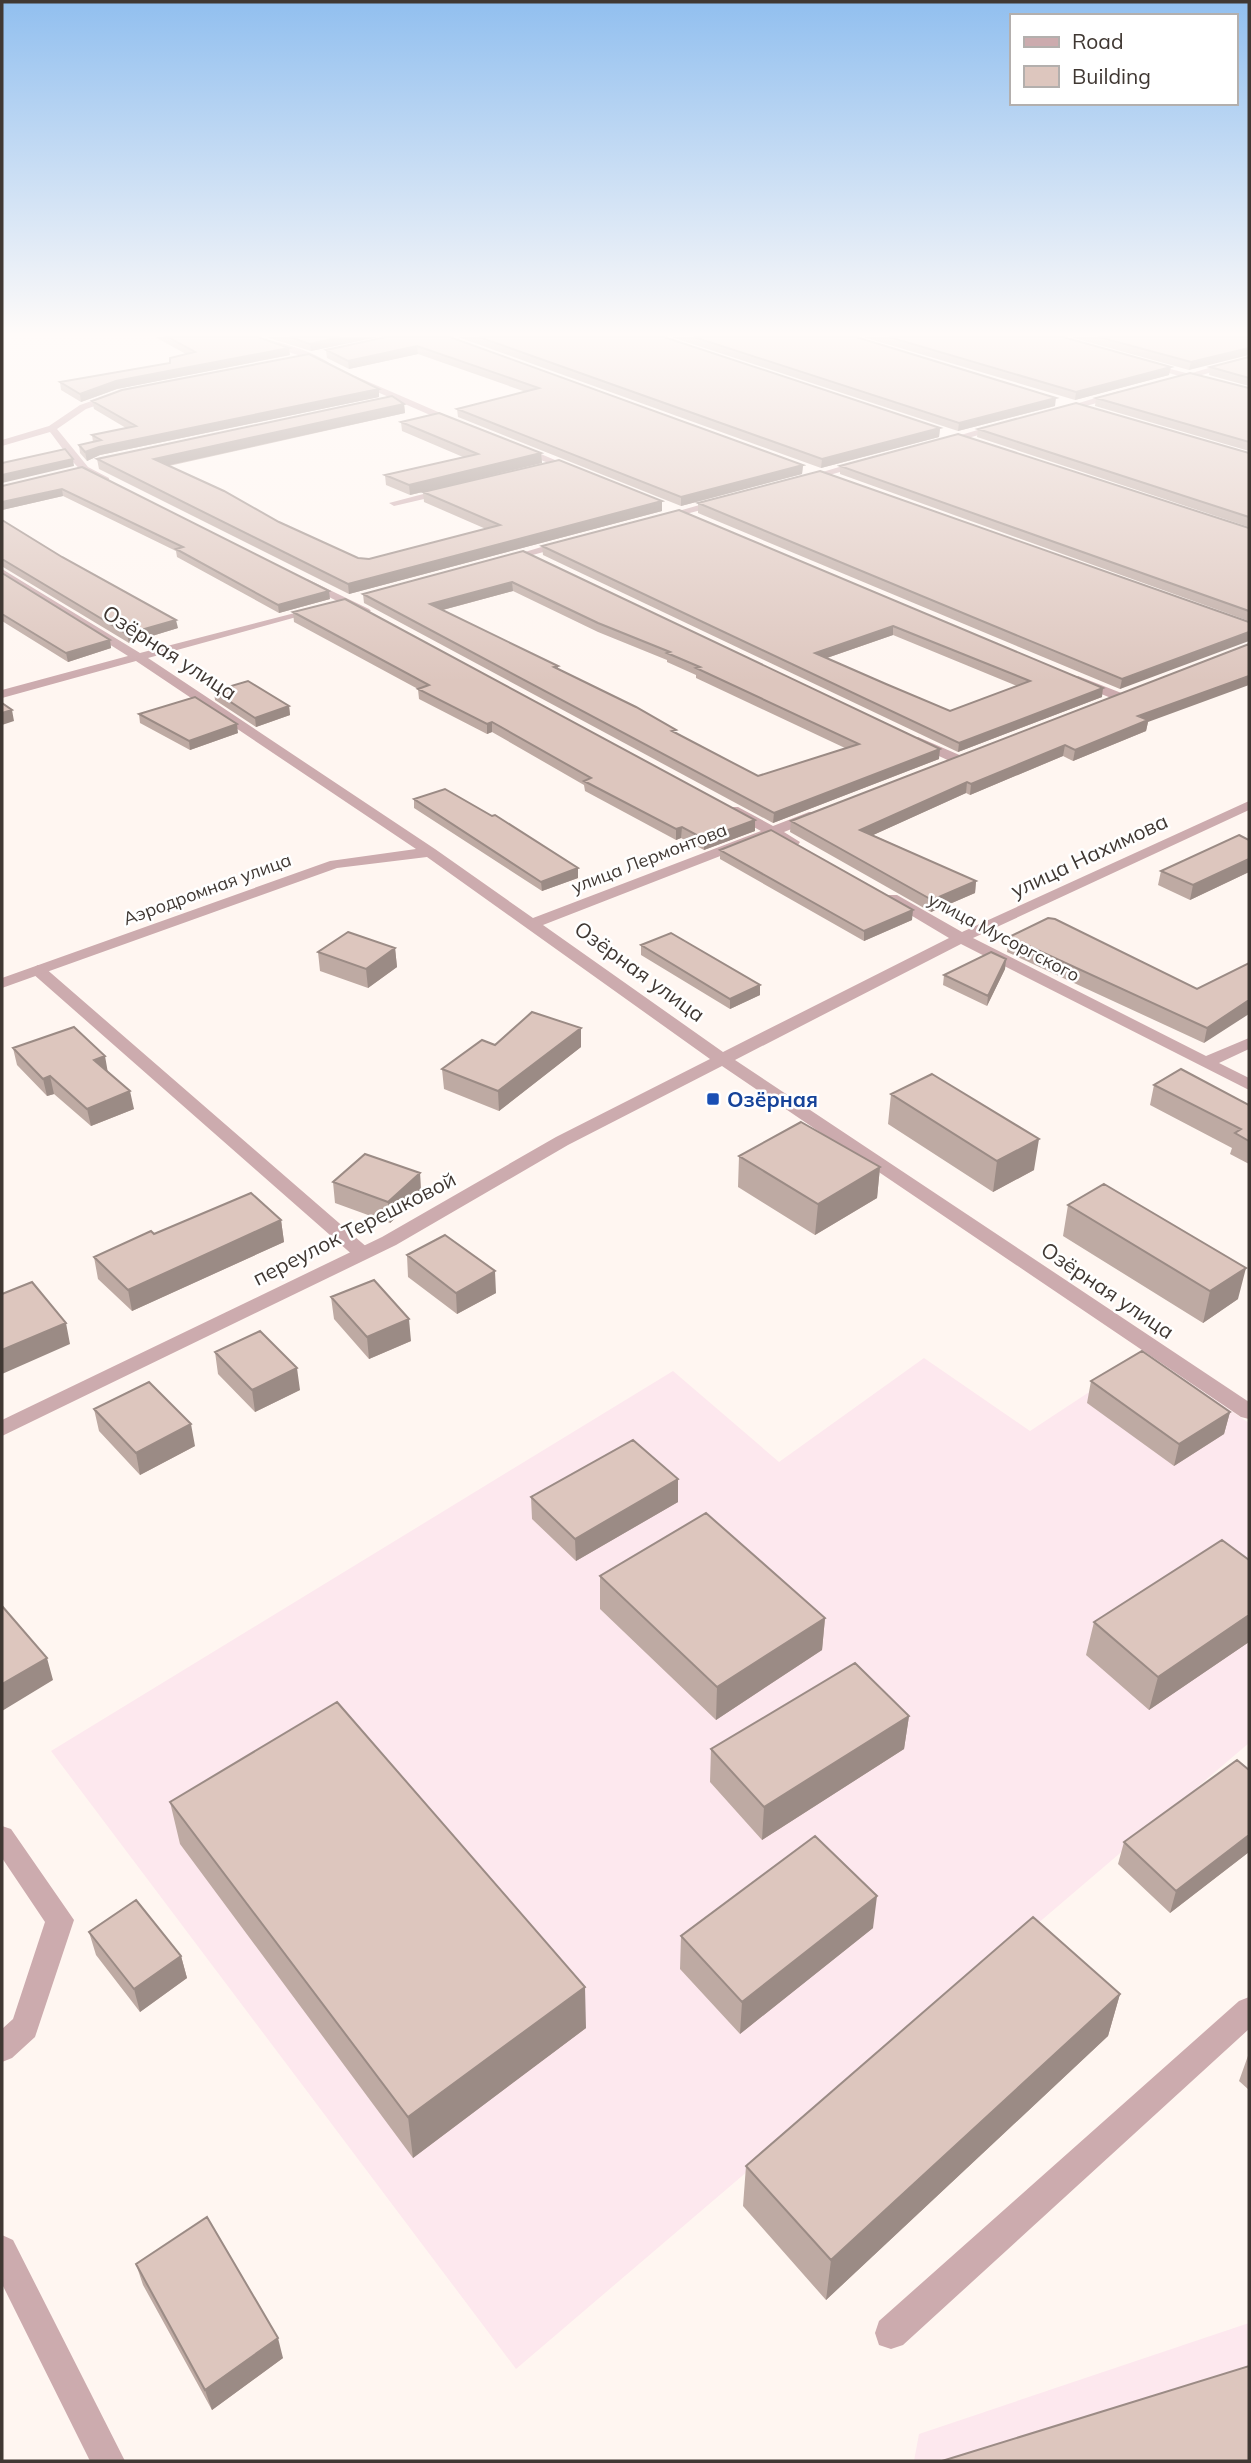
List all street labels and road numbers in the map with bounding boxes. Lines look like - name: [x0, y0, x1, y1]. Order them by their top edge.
- street label: Озёрная улица: [98, 599, 242, 705]
- street label: улица Нахимова: [1006, 807, 1172, 903]
- street label: улица Лермонтова: [568, 818, 730, 898]
- street label: Аэродромная улица: [120, 848, 294, 930]
- street label: улица Мусоргского: [924, 887, 1084, 987]
- street label: Озёрная улица: [570, 915, 710, 1027]
- street label: переулок Терешковой: [248, 1165, 460, 1291]
- street label: Озёрная улица: [1037, 1236, 1179, 1344]

